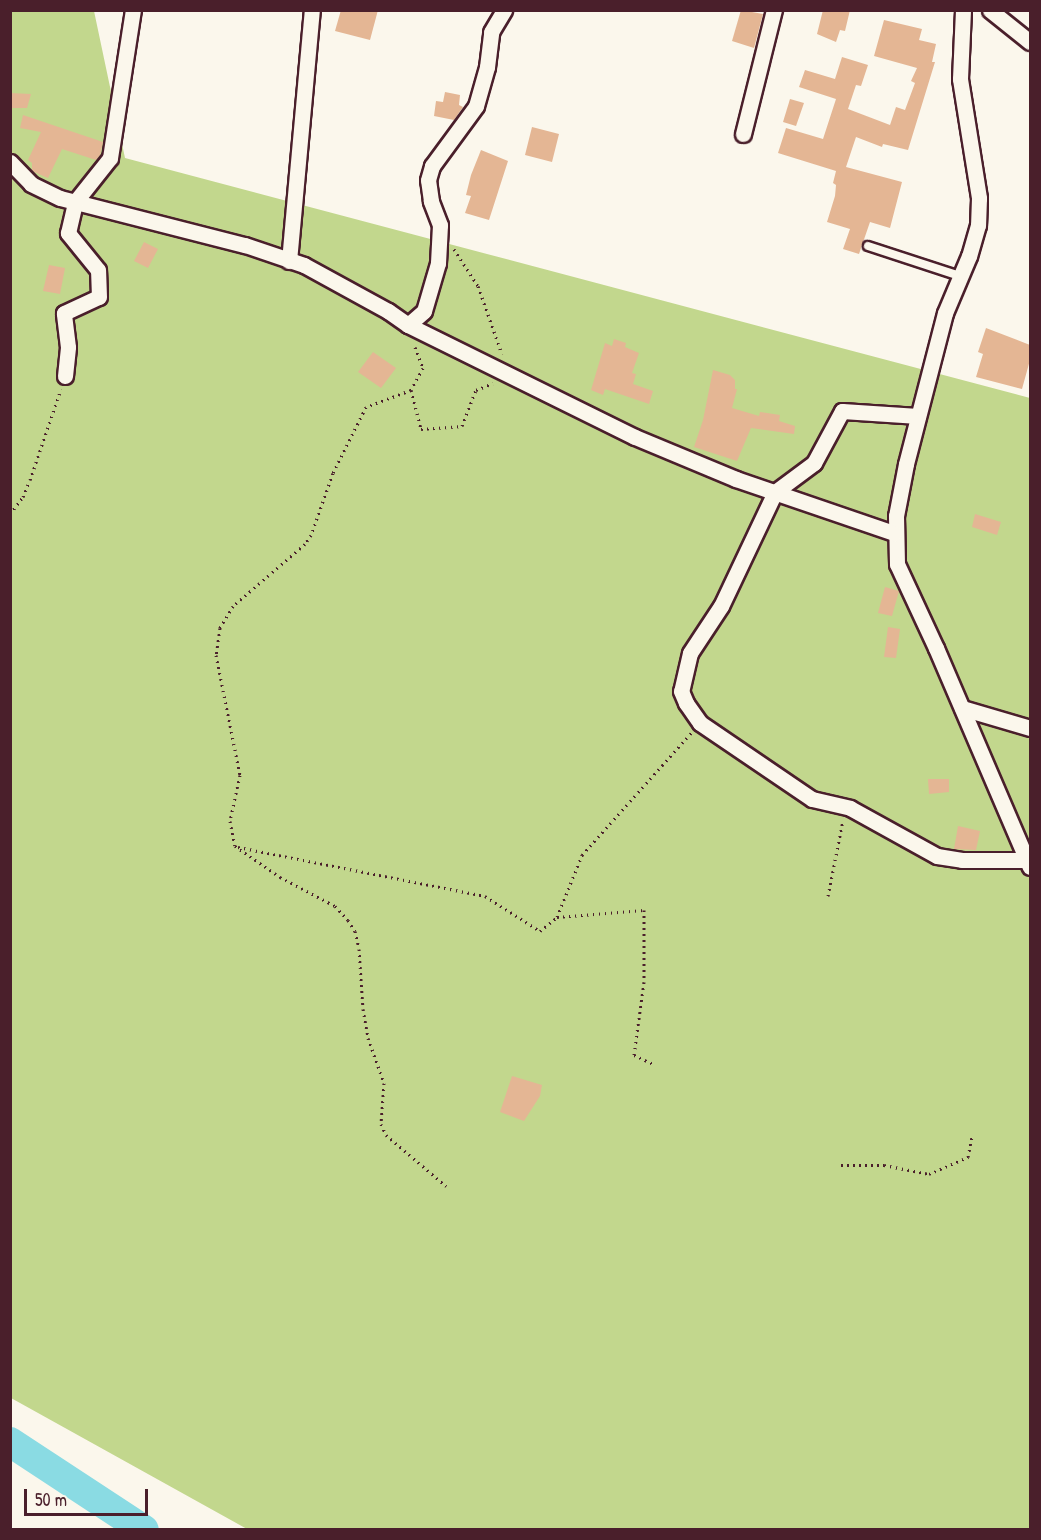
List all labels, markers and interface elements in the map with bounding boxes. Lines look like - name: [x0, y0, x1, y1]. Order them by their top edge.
- scale bar: [27, 1477, 152, 1515]
- text: 50 m: [35, 1487, 67, 1512]

